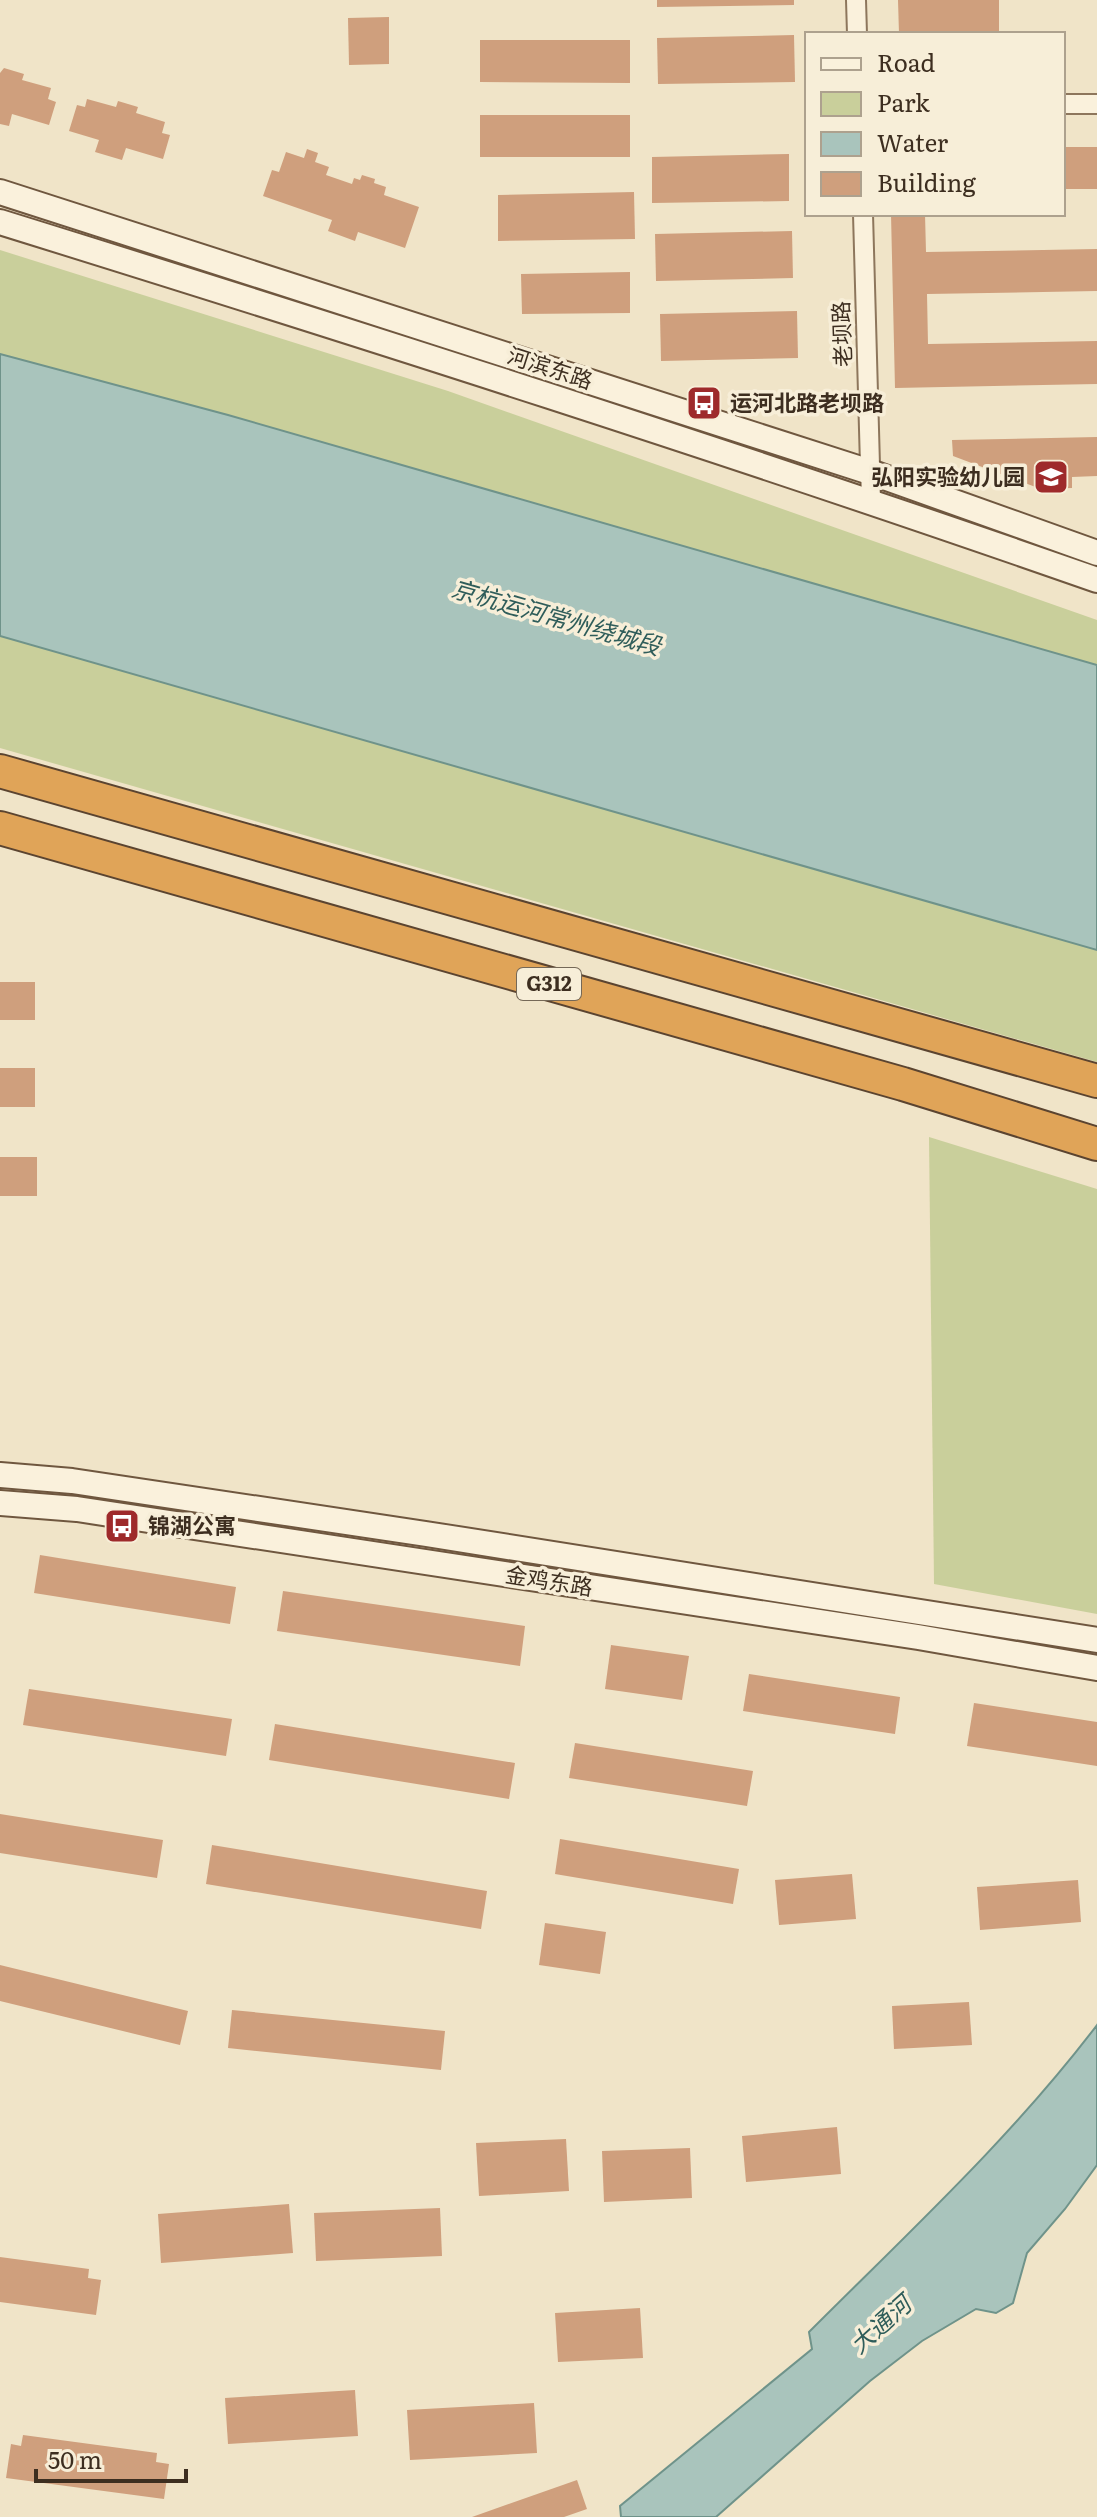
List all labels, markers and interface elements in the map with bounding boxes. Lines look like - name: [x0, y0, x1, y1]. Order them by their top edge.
- legend: [805, 32, 1065, 216]
- text: Road: [877, 44, 936, 79]
- text: Park: [877, 84, 930, 119]
- text: Water: [877, 124, 949, 159]
- text: Building: [877, 164, 976, 199]
- street label: 老坝路: [823, 300, 858, 368]
- street label: 河滨东路: [504, 337, 597, 396]
- bus stop icon: 运河北路老坝路: [685, 384, 723, 422]
- place label: 运河北路老坝路: [730, 385, 884, 418]
- school or university icon: 弘阳实验幼儿园: [1032, 458, 1070, 496]
- place label: 弘阳实验幼儿园: [871, 459, 1025, 492]
- water label: 京杭运河常州绕城段: [448, 569, 667, 663]
- road number: G312: [517, 968, 581, 1000]
- bus stop icon: 锦湖公寓: [103, 1507, 141, 1545]
- place label: 锦湖公寓: [148, 1508, 236, 1541]
- street label: 金鸡东路: [503, 1556, 595, 1603]
- water label: 大通河: [841, 2283, 921, 2360]
- scale bar: [36, 2433, 186, 2483]
- text: 50 m: [48, 2441, 102, 2476]

